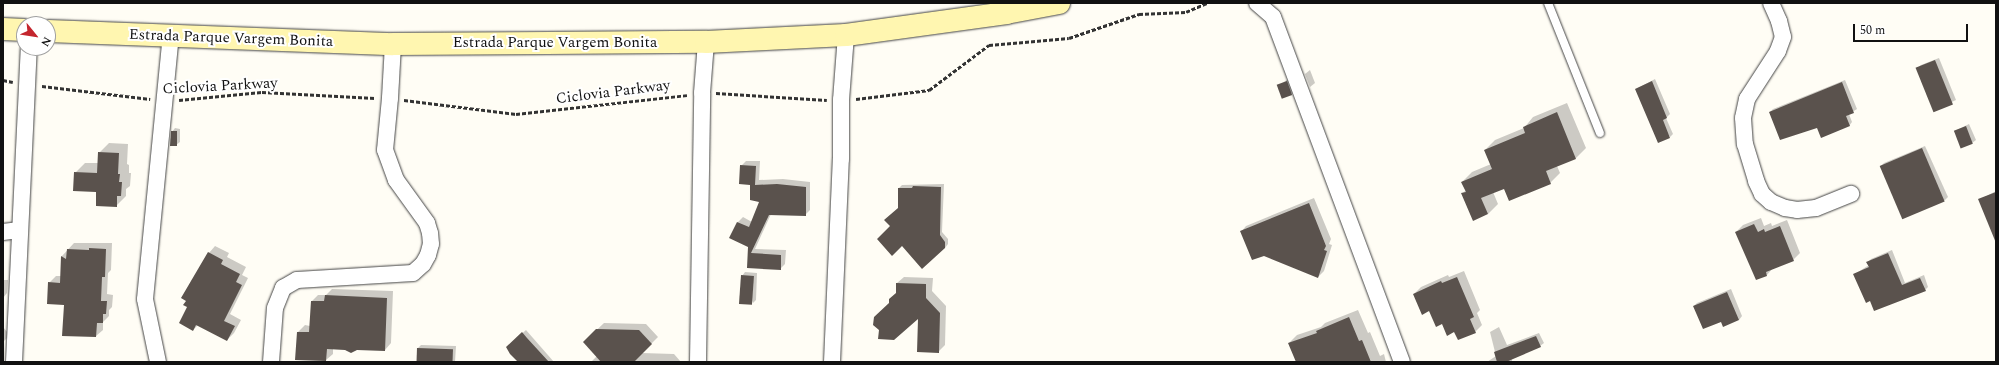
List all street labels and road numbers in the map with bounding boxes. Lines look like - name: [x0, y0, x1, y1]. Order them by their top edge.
- street label: Estrada Parque Vargem Bonita: [128, 25, 334, 51]
- street label: Estrada Parque Vargem Bonita: [453, 34, 657, 52]
- street label: Ciclovia Parkway: [162, 74, 278, 98]
- street label: Ciclovia Parkway: [555, 76, 671, 108]

